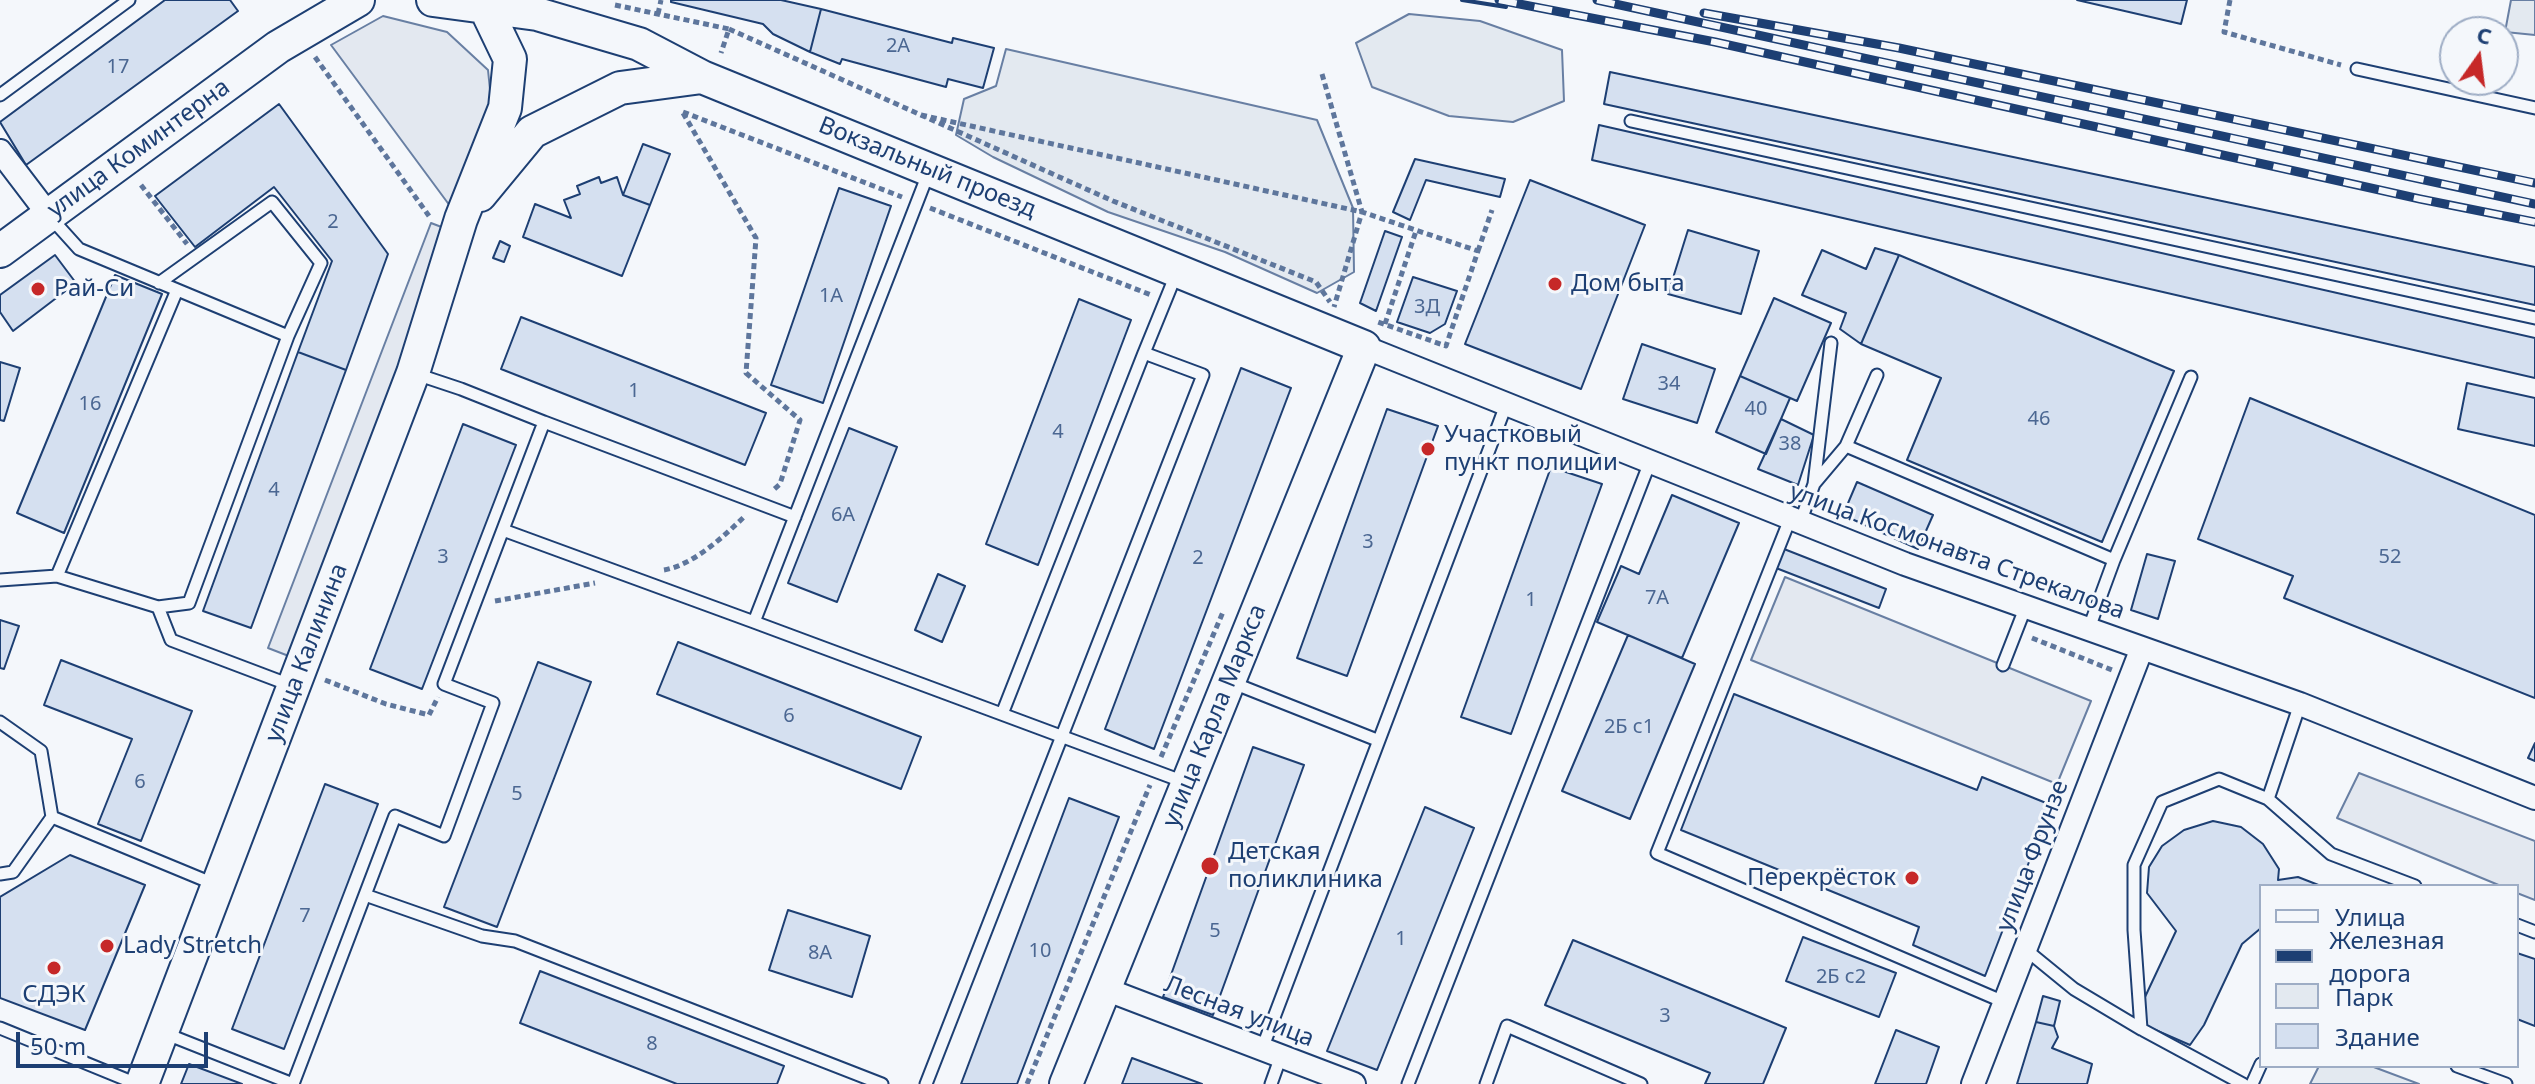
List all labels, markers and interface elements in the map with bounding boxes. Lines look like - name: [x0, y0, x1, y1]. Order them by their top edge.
- north arrow: [2439, 16, 2519, 96]
- text: С: [2474, 18, 2495, 51]
- house number: 2А: [886, 34, 910, 58]
- house number: 17: [107, 55, 129, 79]
- street label: улица Коминтерна: [42, 73, 236, 225]
- street label: Вокзальный проезд: [814, 111, 1040, 225]
- house number: 2: [327, 210, 339, 234]
- place label: Дом быта: [1571, 270, 1684, 298]
- place label: Рай-Си: [54, 275, 134, 303]
- marker: Дом быта: [1546, 275, 1564, 293]
- marker: Рай-Си: [29, 280, 47, 298]
- house number: 1А: [819, 284, 843, 308]
- house number: 3Д: [1414, 295, 1440, 319]
- house number: 34: [1658, 372, 1680, 396]
- house number: 1: [628, 379, 640, 403]
- house number: 16: [79, 392, 101, 416]
- house number: 40: [1745, 397, 1767, 421]
- house number: 46: [2028, 407, 2050, 431]
- house number: 4: [1052, 420, 1064, 444]
- place label: Участковый пункт полиции: [1444, 421, 1618, 477]
- house number: 38: [1779, 432, 1801, 456]
- marker: Участковый пункт полиции: [1419, 440, 1437, 458]
- house number: 4: [268, 478, 280, 502]
- street label: улица Космонавта Стрекалова: [1785, 478, 2129, 626]
- house number: 6А: [831, 503, 855, 527]
- house number: 3: [1362, 530, 1374, 554]
- house number: 3: [437, 545, 449, 569]
- house number: 52: [2379, 545, 2401, 569]
- house number: 2: [1192, 546, 1204, 570]
- street label: улица Калинина: [260, 560, 354, 746]
- house number: 7А: [1645, 586, 1669, 610]
- house number: 1: [1525, 588, 1537, 612]
- street label: улица Карла Маркса: [1157, 600, 1273, 832]
- house number: 6: [783, 704, 795, 728]
- house number: 2Б с1: [1604, 715, 1654, 739]
- house number: 6: [134, 770, 146, 794]
- street label: улица Фрунзе: [1991, 776, 2075, 936]
- house number: 5: [511, 782, 523, 806]
- place label: Детская поликлиника: [1228, 838, 1383, 894]
- marker: Детская поликлиника: [1199, 855, 1221, 877]
- place label: Перекрёсток: [1747, 864, 1896, 892]
- marker: Перекрёсток: [1903, 869, 1921, 887]
- legend: [2259, 884, 2519, 1068]
- text: Улица: [2335, 900, 2406, 933]
- house number: 7: [299, 904, 311, 928]
- house number: 5: [1209, 919, 1221, 943]
- text: Железная дорога: [2329, 923, 2445, 989]
- house number: 1: [1395, 927, 1407, 951]
- place label: Lady Stretch: [123, 932, 262, 960]
- marker: Lady Stretch: [98, 937, 116, 955]
- house number: 10: [1029, 939, 1051, 963]
- house number: 8А: [808, 941, 832, 965]
- marker: СДЭК: [45, 959, 63, 977]
- house number: 2Б с2: [1816, 965, 1866, 989]
- street label: Лесная улица: [1160, 970, 1318, 1054]
- text: Парк: [2335, 980, 2393, 1013]
- place label: СДЭК: [22, 981, 86, 1009]
- house number: 3: [1659, 1004, 1671, 1028]
- scale bar: [20, 1016, 212, 1066]
- text: Здание: [2335, 1020, 2420, 1053]
- text: 50 m: [30, 1029, 86, 1062]
- house number: 8: [646, 1032, 658, 1056]

